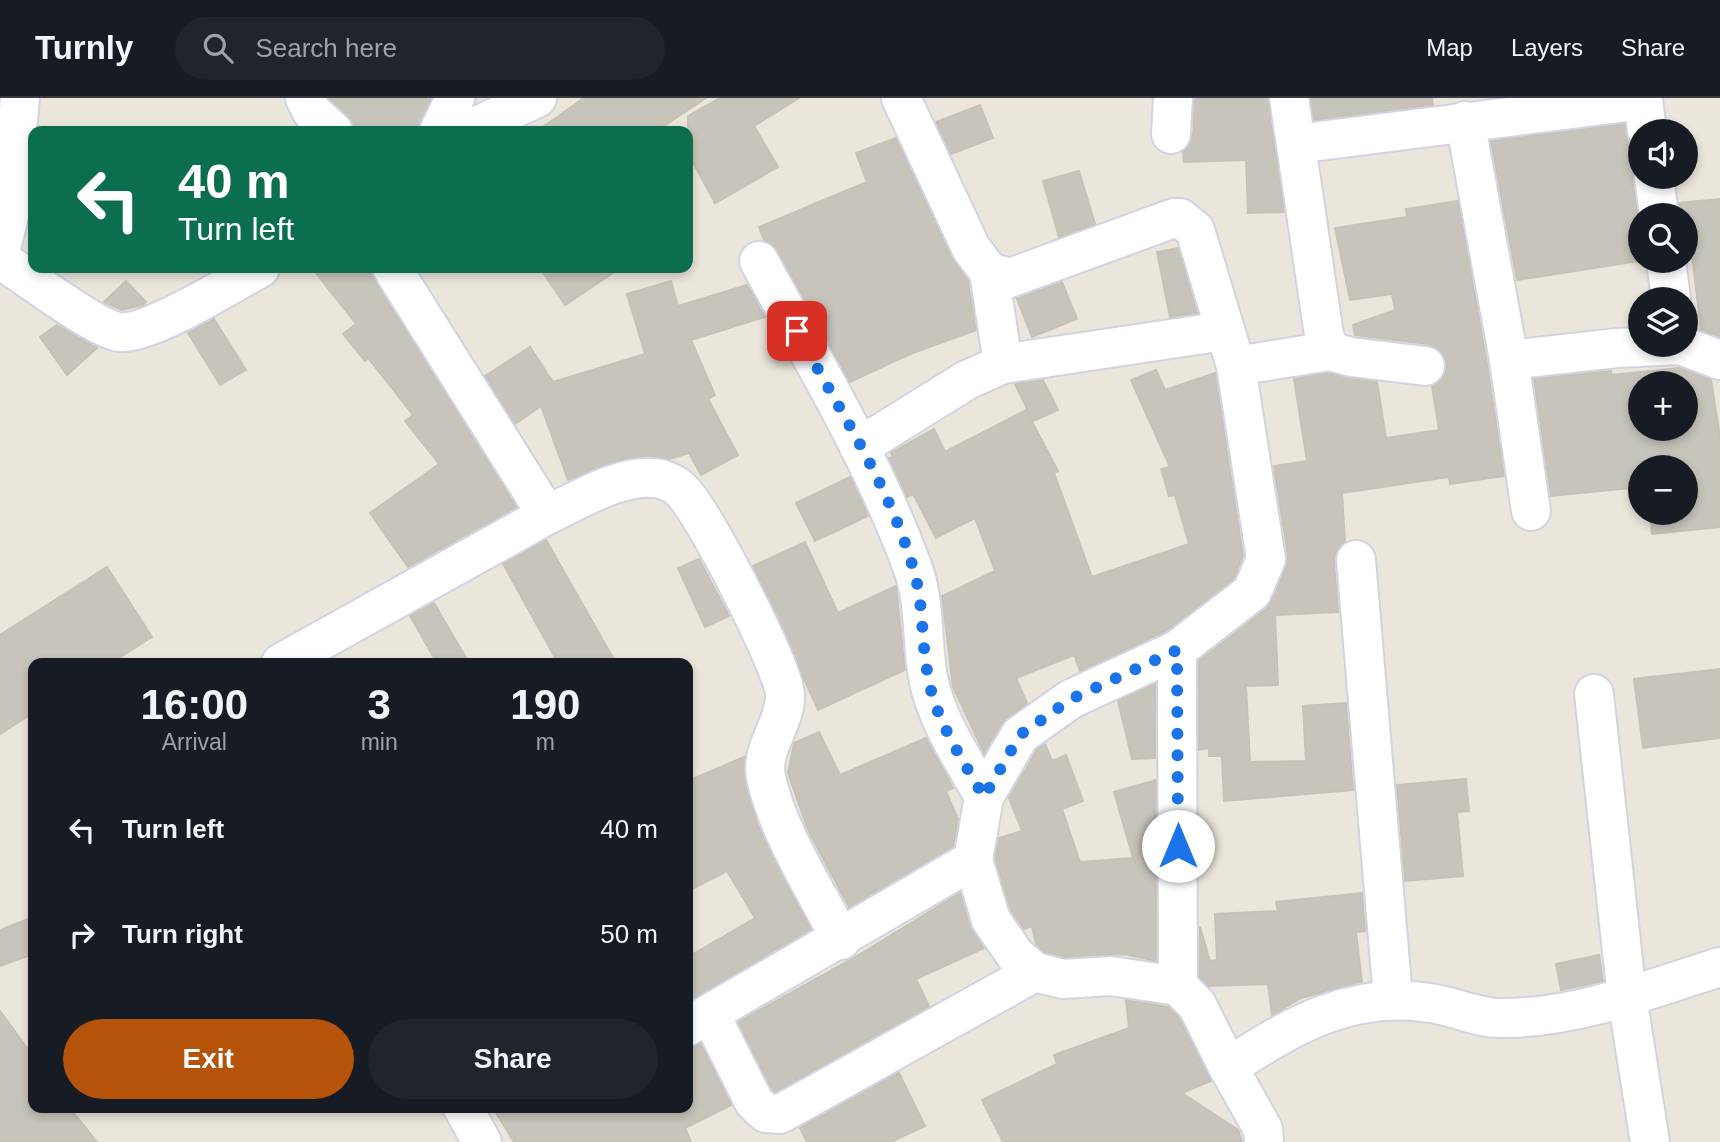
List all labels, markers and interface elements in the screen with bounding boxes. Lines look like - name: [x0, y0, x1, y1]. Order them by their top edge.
- search box: [175, 17, 665, 80]
- text: Turnly: [35, 29, 133, 66]
- icon: search: [199, 29, 237, 67]
- text: Search here: [255, 33, 397, 63]
- text: Map: [1426, 34, 1473, 61]
- text: Layers: [1511, 34, 1583, 61]
- text: Share: [1621, 34, 1685, 61]
- map controls: [1628, 119, 1698, 525]
- button: sound: [1628, 119, 1698, 189]
- icon: left: [63, 154, 154, 245]
- text: 40 m: [178, 154, 290, 208]
- button: search: [1628, 203, 1698, 273]
- text: Turn left: [178, 211, 294, 247]
- button: layers: [1628, 287, 1698, 357]
- pin: [767, 301, 827, 361]
- icon: arrive: [778, 312, 816, 350]
- button: +: [1628, 371, 1698, 441]
- button: −: [1628, 455, 1698, 525]
- text: 16:00: [141, 681, 248, 728]
- text: 3: [367, 681, 391, 728]
- text: 190: [510, 681, 580, 728]
- text: Arrival: [162, 729, 227, 755]
- text: min: [361, 729, 398, 755]
- text: m: [536, 729, 555, 755]
- position arrow: [1141, 809, 1215, 883]
- icon: left: [63, 811, 101, 849]
- text: Turn left: [122, 814, 224, 844]
- text: 40 m: [600, 814, 658, 844]
- icon: right: [63, 916, 101, 954]
- text: Turn right: [122, 919, 243, 949]
- text: 50 m: [600, 919, 658, 949]
- button: Exit: [63, 1019, 354, 1099]
- button: Share: [368, 1019, 658, 1099]

